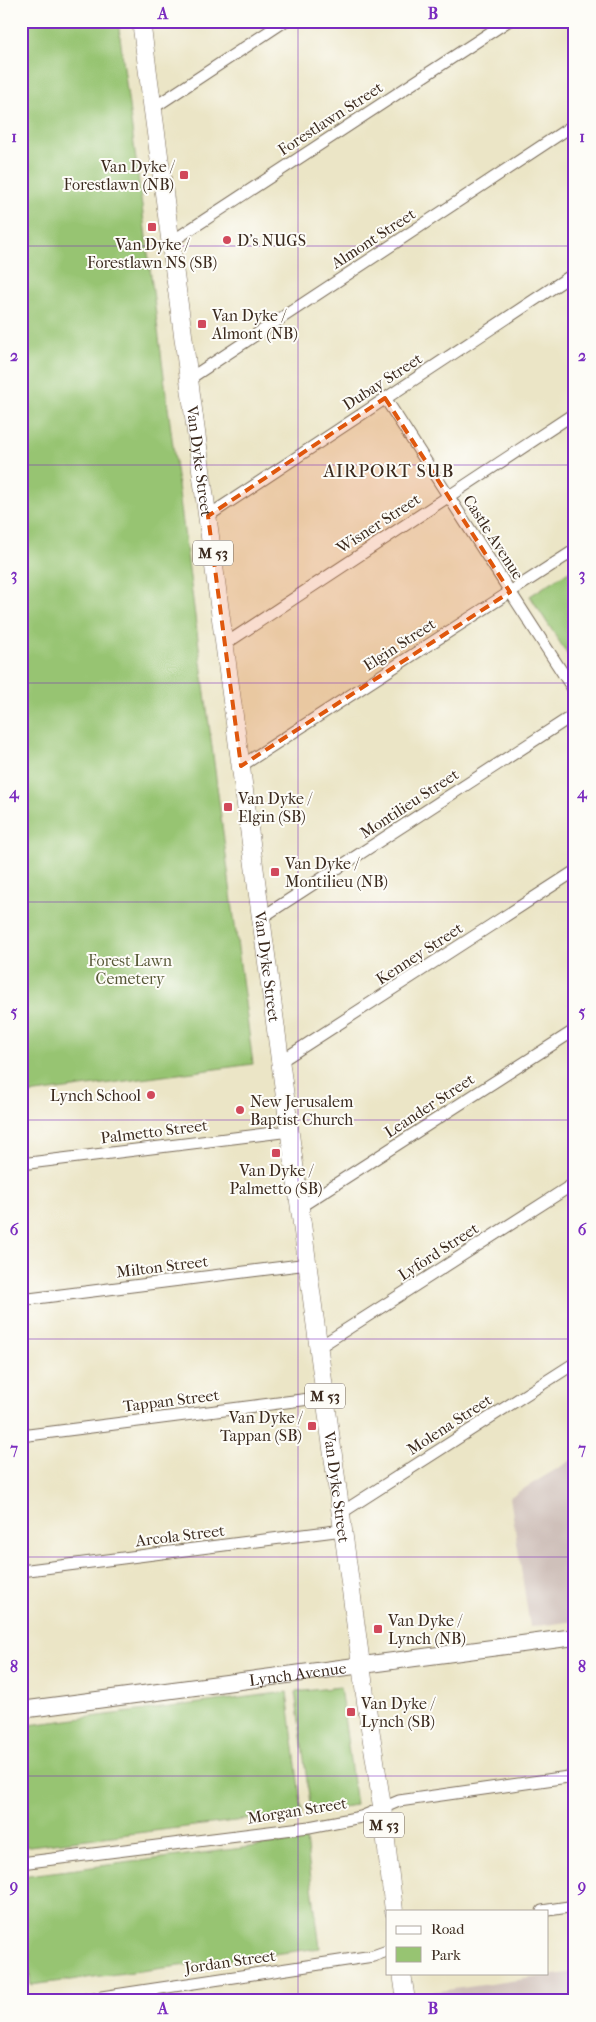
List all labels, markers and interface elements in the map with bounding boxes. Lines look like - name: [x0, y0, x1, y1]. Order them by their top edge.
- text: A: [157, 4, 169, 23]
- text: B: [428, 4, 438, 23]
- street label: Forestlawn Street: [274, 77, 386, 159]
- text: 1: [11, 127, 17, 146]
- text: 1: [579, 127, 585, 146]
- place label: Van Dyke / Forestlawn (NB): [64, 157, 176, 194]
- marker: Van Dyke / Forestlawn (NB): [178, 169, 190, 181]
- street label: Almont Street: [327, 204, 419, 273]
- marker: Van Dyke / Forestlawn NS (SB): [146, 221, 158, 233]
- place label: D's NUGS: [237, 231, 306, 250]
- marker: D's NUGS: [221, 234, 233, 246]
- place label: Van Dyke / Forestlawn NS (SB): [87, 235, 217, 272]
- place label: Van Dyke / Almont (NB): [211, 306, 298, 343]
- marker: Van Dyke / Almont (NB): [196, 318, 208, 330]
- text: 2: [10, 346, 18, 365]
- text: 2: [578, 346, 586, 365]
- street label: Dubay Street: [339, 349, 426, 414]
- street label: Van Dyke Street: [182, 403, 216, 518]
- district label: AIRPORT SUB: [322, 461, 455, 482]
- street label: Wisner Street: [332, 489, 424, 558]
- street label: Castle Avenue: [459, 491, 528, 583]
- road number: M 53: [193, 540, 233, 566]
- text: 3: [11, 565, 17, 585]
- text: 3: [579, 565, 585, 585]
- street label: Elgin Street: [360, 614, 439, 675]
- street label: Montilieu Street: [356, 764, 462, 842]
- text: 4: [8, 783, 20, 803]
- text: 4: [576, 783, 588, 803]
- place label: Van Dyke / Elgin (SB): [237, 789, 313, 826]
- marker: Van Dyke / Elgin (SB): [222, 801, 234, 813]
- place label: Van Dyke / Montilieu (NB): [284, 854, 388, 891]
- marker: Van Dyke / Montilieu (NB): [269, 866, 281, 878]
- street label: Van Dyke Street: [250, 909, 284, 1024]
- street label: Kenney Street: [372, 918, 466, 989]
- park label: Forest Lawn Cemetery: [88, 951, 173, 988]
- text: 5: [11, 1002, 18, 1021]
- text: 5: [579, 1002, 586, 1021]
- street label: Leander Street: [381, 1069, 478, 1142]
- place label: Lynch School: [50, 1086, 142, 1105]
- marker: Lynch School: [145, 1089, 157, 1101]
- place label: New Jerusalem Baptist Church: [250, 1092, 354, 1129]
- marker: New Jerusalem Baptist Church: [234, 1104, 246, 1116]
- street label: Palmetto Street: [99, 1115, 209, 1147]
- marker: Van Dyke / Palmetto (SB): [270, 1147, 282, 1159]
- place label: Van Dyke / Palmetto (SB): [229, 1161, 323, 1198]
- street label: Lyford Street: [395, 1218, 482, 1284]
- text: 6: [10, 1220, 19, 1239]
- text: 6: [578, 1220, 587, 1239]
- street label: Milton Street: [115, 1251, 209, 1282]
- road number: M 53: [305, 1384, 345, 1408]
- street label: Tappan Street: [122, 1385, 220, 1416]
- street label: Molena Street: [403, 1390, 495, 1459]
- place label: Van Dyke / Tappan (SB): [220, 1408, 304, 1445]
- marker: Van Dyke / Tappan (SB): [306, 1420, 318, 1432]
- street label: Van Dyke Street: [320, 1429, 354, 1544]
- text: 7: [9, 1439, 18, 1458]
- text: 7: [577, 1439, 586, 1458]
- street label: Arcola Street: [133, 1521, 226, 1551]
- place label: Van Dyke / Lynch (NB): [387, 1611, 466, 1648]
- marker: Van Dyke / Lynch (NB): [372, 1623, 384, 1635]
- text: 8: [10, 1657, 18, 1676]
- text: 8: [578, 1657, 586, 1676]
- street label: Lynch Avenue: [248, 1658, 348, 1690]
- place label: Van Dyke / Lynch (SB): [360, 1694, 436, 1731]
- marker: Van Dyke / Lynch (SB): [345, 1706, 357, 1718]
- street label: Morgan Street: [246, 1793, 348, 1828]
- road number: M 53: [364, 1812, 404, 1838]
- text: 9: [9, 1876, 18, 1896]
- text: 9: [577, 1876, 586, 1896]
- legend: [386, 1910, 548, 1974]
- text: Road: [431, 1920, 465, 1938]
- street label: Jordan Street: [182, 1946, 277, 1978]
- text: Park: [431, 1946, 461, 1964]
- text: A: [157, 1999, 169, 2018]
- text: B: [428, 1999, 438, 2018]

